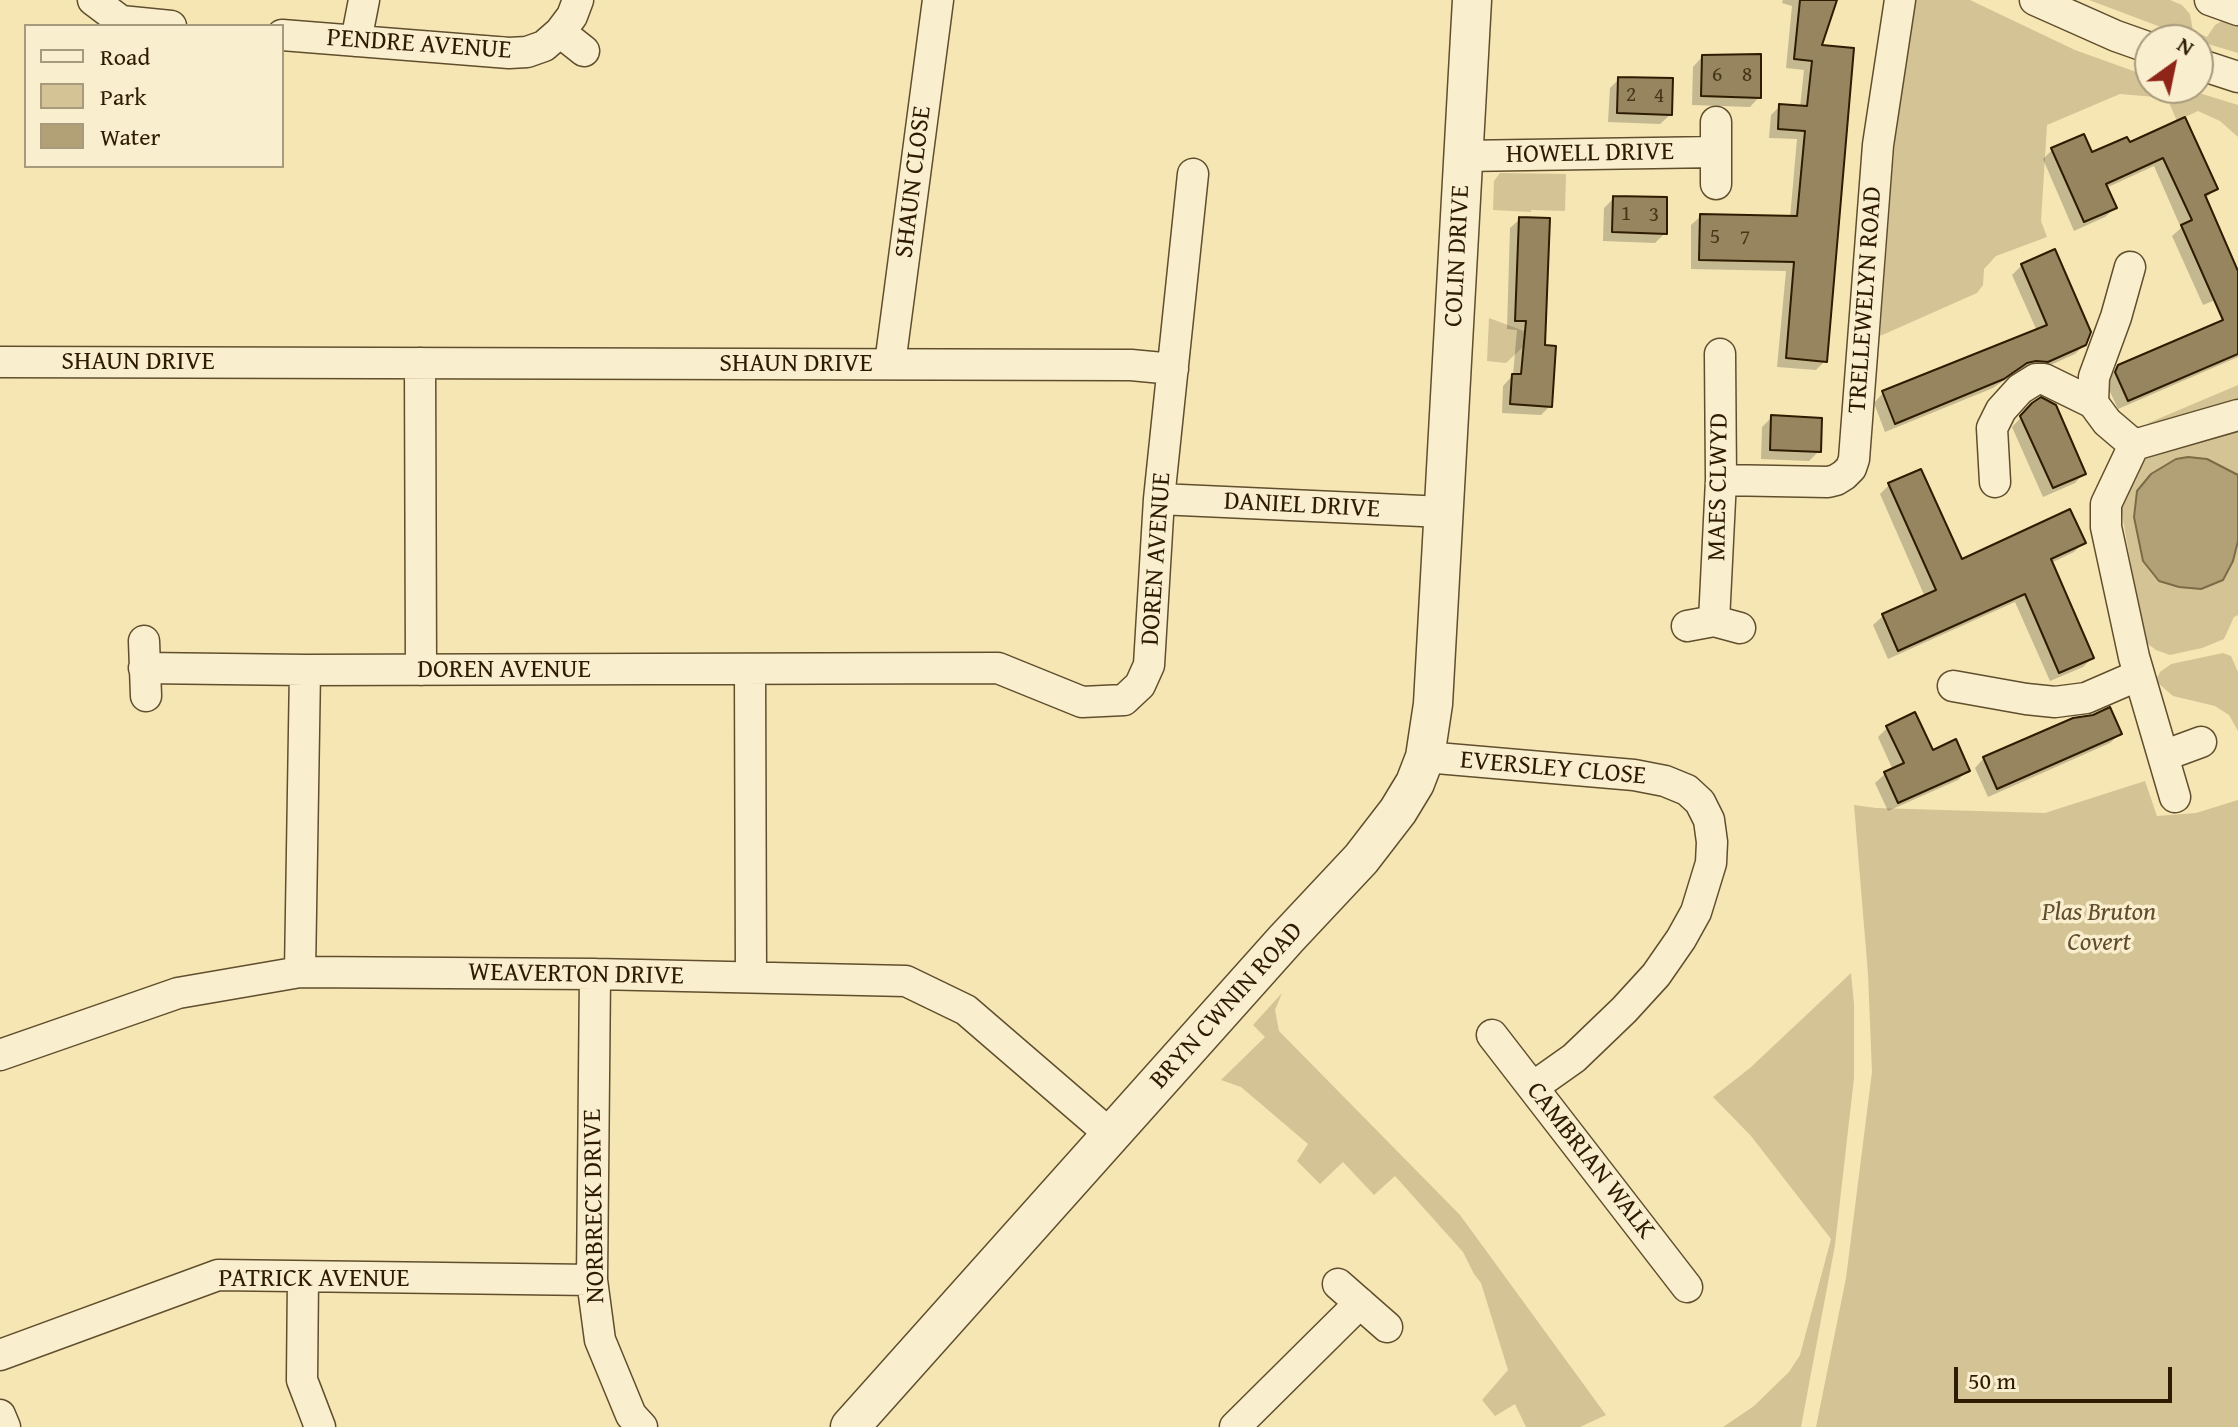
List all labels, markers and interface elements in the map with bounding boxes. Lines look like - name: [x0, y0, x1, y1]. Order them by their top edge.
- street label: PENDRE AVENUE: [326, 23, 512, 67]
- legend: [24, 24, 284, 168]
- north arrow: [2134, 24, 2214, 104]
- text: N: [2171, 28, 2201, 63]
- text: Road: [100, 39, 150, 74]
- house number: 6: [1712, 62, 1722, 88]
- house number: 8: [1742, 62, 1752, 88]
- text: Park: [100, 79, 146, 114]
- house number: 2: [1626, 82, 1636, 108]
- house number: 4: [1654, 83, 1664, 109]
- street label: SHAUN CLOSE: [889, 104, 939, 260]
- text: Water: [100, 119, 160, 154]
- street label: HOWELL DRIVE: [1506, 137, 1674, 171]
- street label: COLIN DRIVE: [1439, 184, 1477, 328]
- street label: TRELLEWELYN ROAD: [1843, 186, 1889, 414]
- house number: 1: [1621, 201, 1631, 227]
- house number: 3: [1649, 202, 1659, 228]
- house number: 5: [1710, 224, 1720, 250]
- house number: 7: [1740, 225, 1750, 251]
- street label: SHAUN DRIVE: [61, 346, 215, 378]
- street label: SHAUN DRIVE: [719, 348, 873, 380]
- street label: MAES CLWYD: [1702, 413, 1736, 561]
- street label: DOREN AVENUE: [1135, 471, 1179, 647]
- street label: DANIEL DRIVE: [1223, 486, 1381, 526]
- street label: DOREN AVENUE: [417, 654, 591, 686]
- street label: EVERSLEY CLOSE: [1459, 745, 1647, 793]
- park label: Plas Bruton Covert: [2042, 897, 2156, 958]
- street label: BRYN CWNIN ROAD: [1144, 916, 1310, 1096]
- street label: WEAVERTON DRIVE: [468, 958, 684, 992]
- street label: CAMBRIAN WALK: [1519, 1076, 1661, 1246]
- street label: NORBRECK DRIVE: [578, 1108, 612, 1304]
- street label: PATRICK AVENUE: [219, 1263, 409, 1295]
- scale bar: [1958, 1351, 2176, 1401]
- text: 50 m: [1968, 1363, 2016, 1398]

